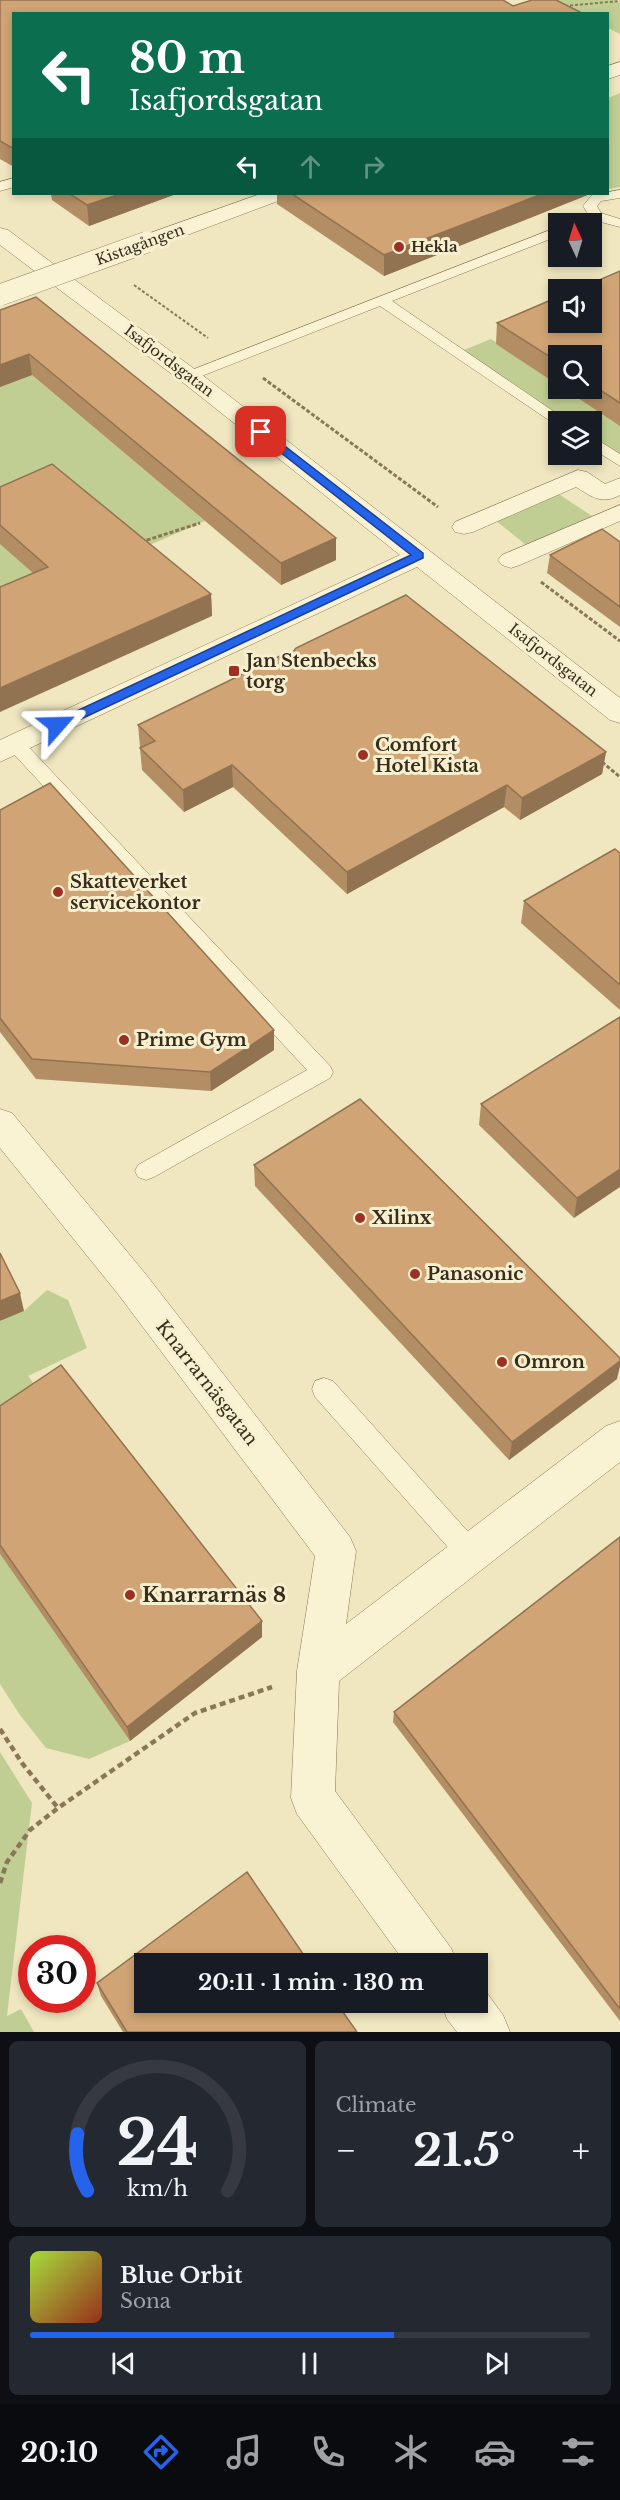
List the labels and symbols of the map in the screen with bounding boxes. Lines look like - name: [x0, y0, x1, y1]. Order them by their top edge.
- north arrow: [548, 213, 602, 267]
- street label: Kistagången: [93, 220, 187, 269]
- place label: Hekla: [411, 237, 458, 256]
- marker: Hekla: [392, 240, 406, 254]
- street label: Isafjordsgatan: [121, 321, 218, 401]
- pin: [235, 406, 286, 457]
- street label: Isafjordsgatan: [505, 619, 602, 700]
- place label: Jan Stenbecks torg: [242, 650, 377, 693]
- marker: Jan Stenbecks torg: [227, 664, 241, 678]
- position arrow: [25, 693, 89, 757]
- place label: Comfort Hotel Kista: [375, 734, 480, 777]
- marker: Comfort Hotel Kista: [356, 748, 370, 762]
- place label: Skatteverket servicekontor: [70, 871, 200, 914]
- marker: Skatteverket servicekontor: [51, 885, 65, 899]
- place label: Prime Gym: [136, 1029, 247, 1051]
- marker: Prime Gym: [117, 1033, 131, 1047]
- place label: Xilinx: [371, 1207, 432, 1229]
- marker: Xilinx: [353, 1211, 367, 1225]
- place label: Panasonic: [427, 1263, 523, 1285]
- marker: Panasonic: [408, 1267, 422, 1281]
- street label: Knarrarnäsgatan: [151, 1316, 263, 1450]
- place label: Omron: [514, 1351, 585, 1373]
- marker: Omron: [495, 1355, 509, 1369]
- place label: Knarrarnäs 8: [142, 1582, 286, 1608]
- marker: Knarrarnäs 8: [123, 1588, 137, 1602]
- speed limit sign: 30: [18, 1935, 96, 2013]

